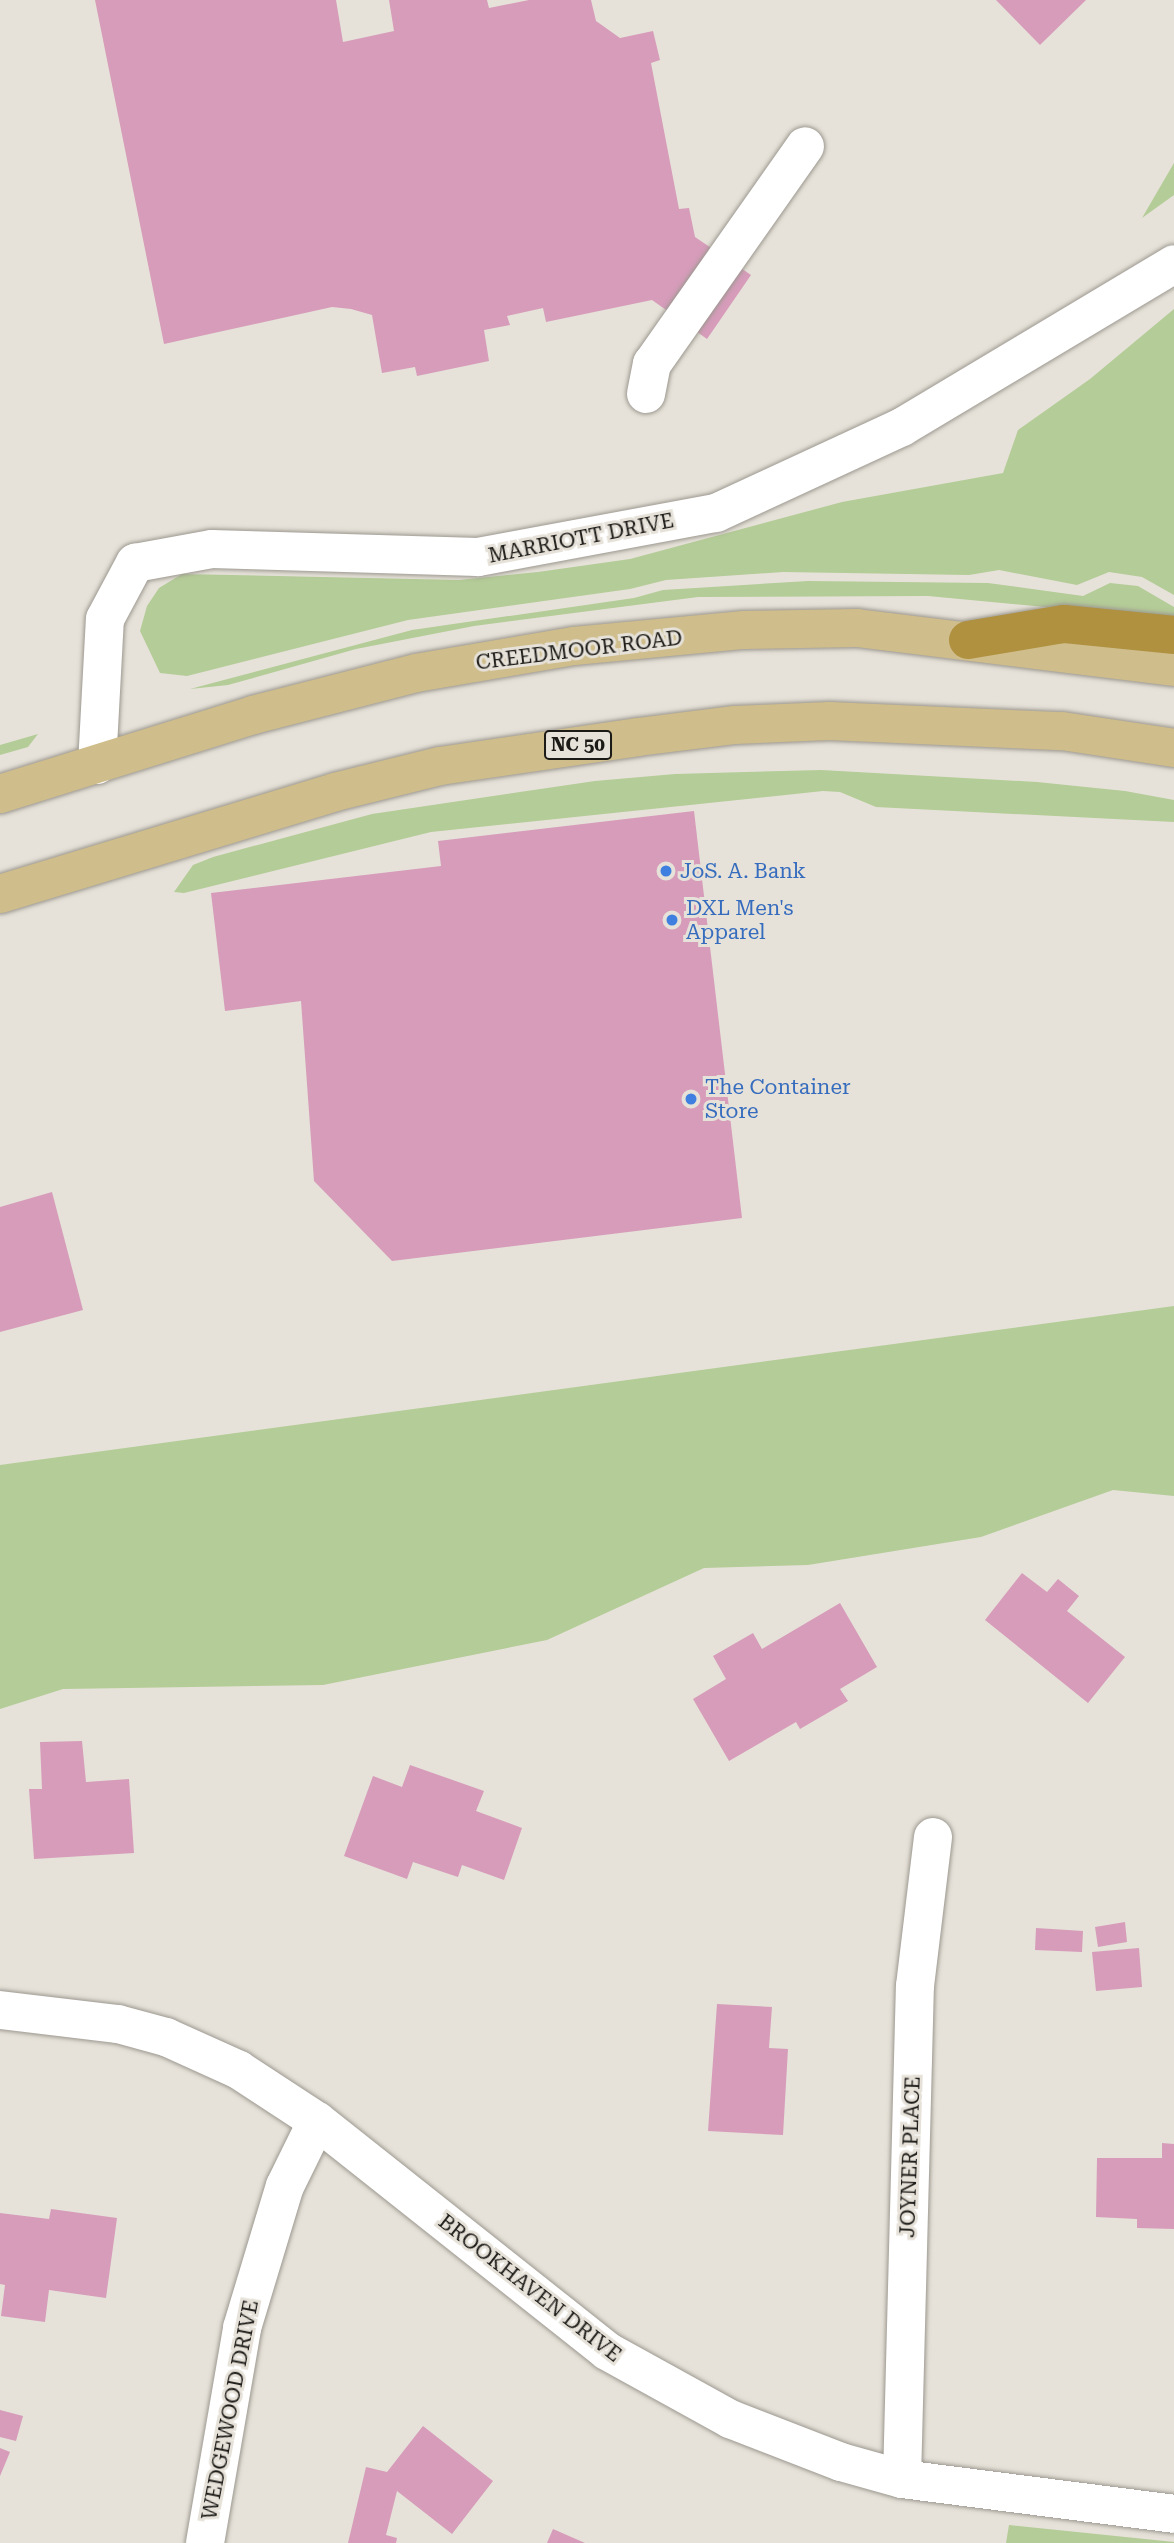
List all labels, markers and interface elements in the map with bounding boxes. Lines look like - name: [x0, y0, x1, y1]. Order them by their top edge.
- street label: MARRIOTT DRIVE: [486, 508, 676, 568]
- street label: CREEDMOOR ROAD: [474, 625, 684, 675]
- road number: NC 50: [543, 730, 613, 760]
- place label: JoS. A. Bank: [680, 858, 806, 884]
- marker: JoS. A. Bank: [658, 863, 674, 879]
- place label: DXL Men's Apparel: [686, 895, 793, 945]
- marker: DXL Men's Apparel: [664, 912, 680, 928]
- place label: The Container Store: [705, 1074, 851, 1124]
- marker: The Container Store: [683, 1091, 699, 1107]
- street label: JOYNER PLACE: [895, 2076, 925, 2238]
- street label: BROOKHAVEN DRIVE: [434, 2209, 626, 2367]
- street label: WEDGEWOOD DRIVE: [196, 2298, 264, 2522]

